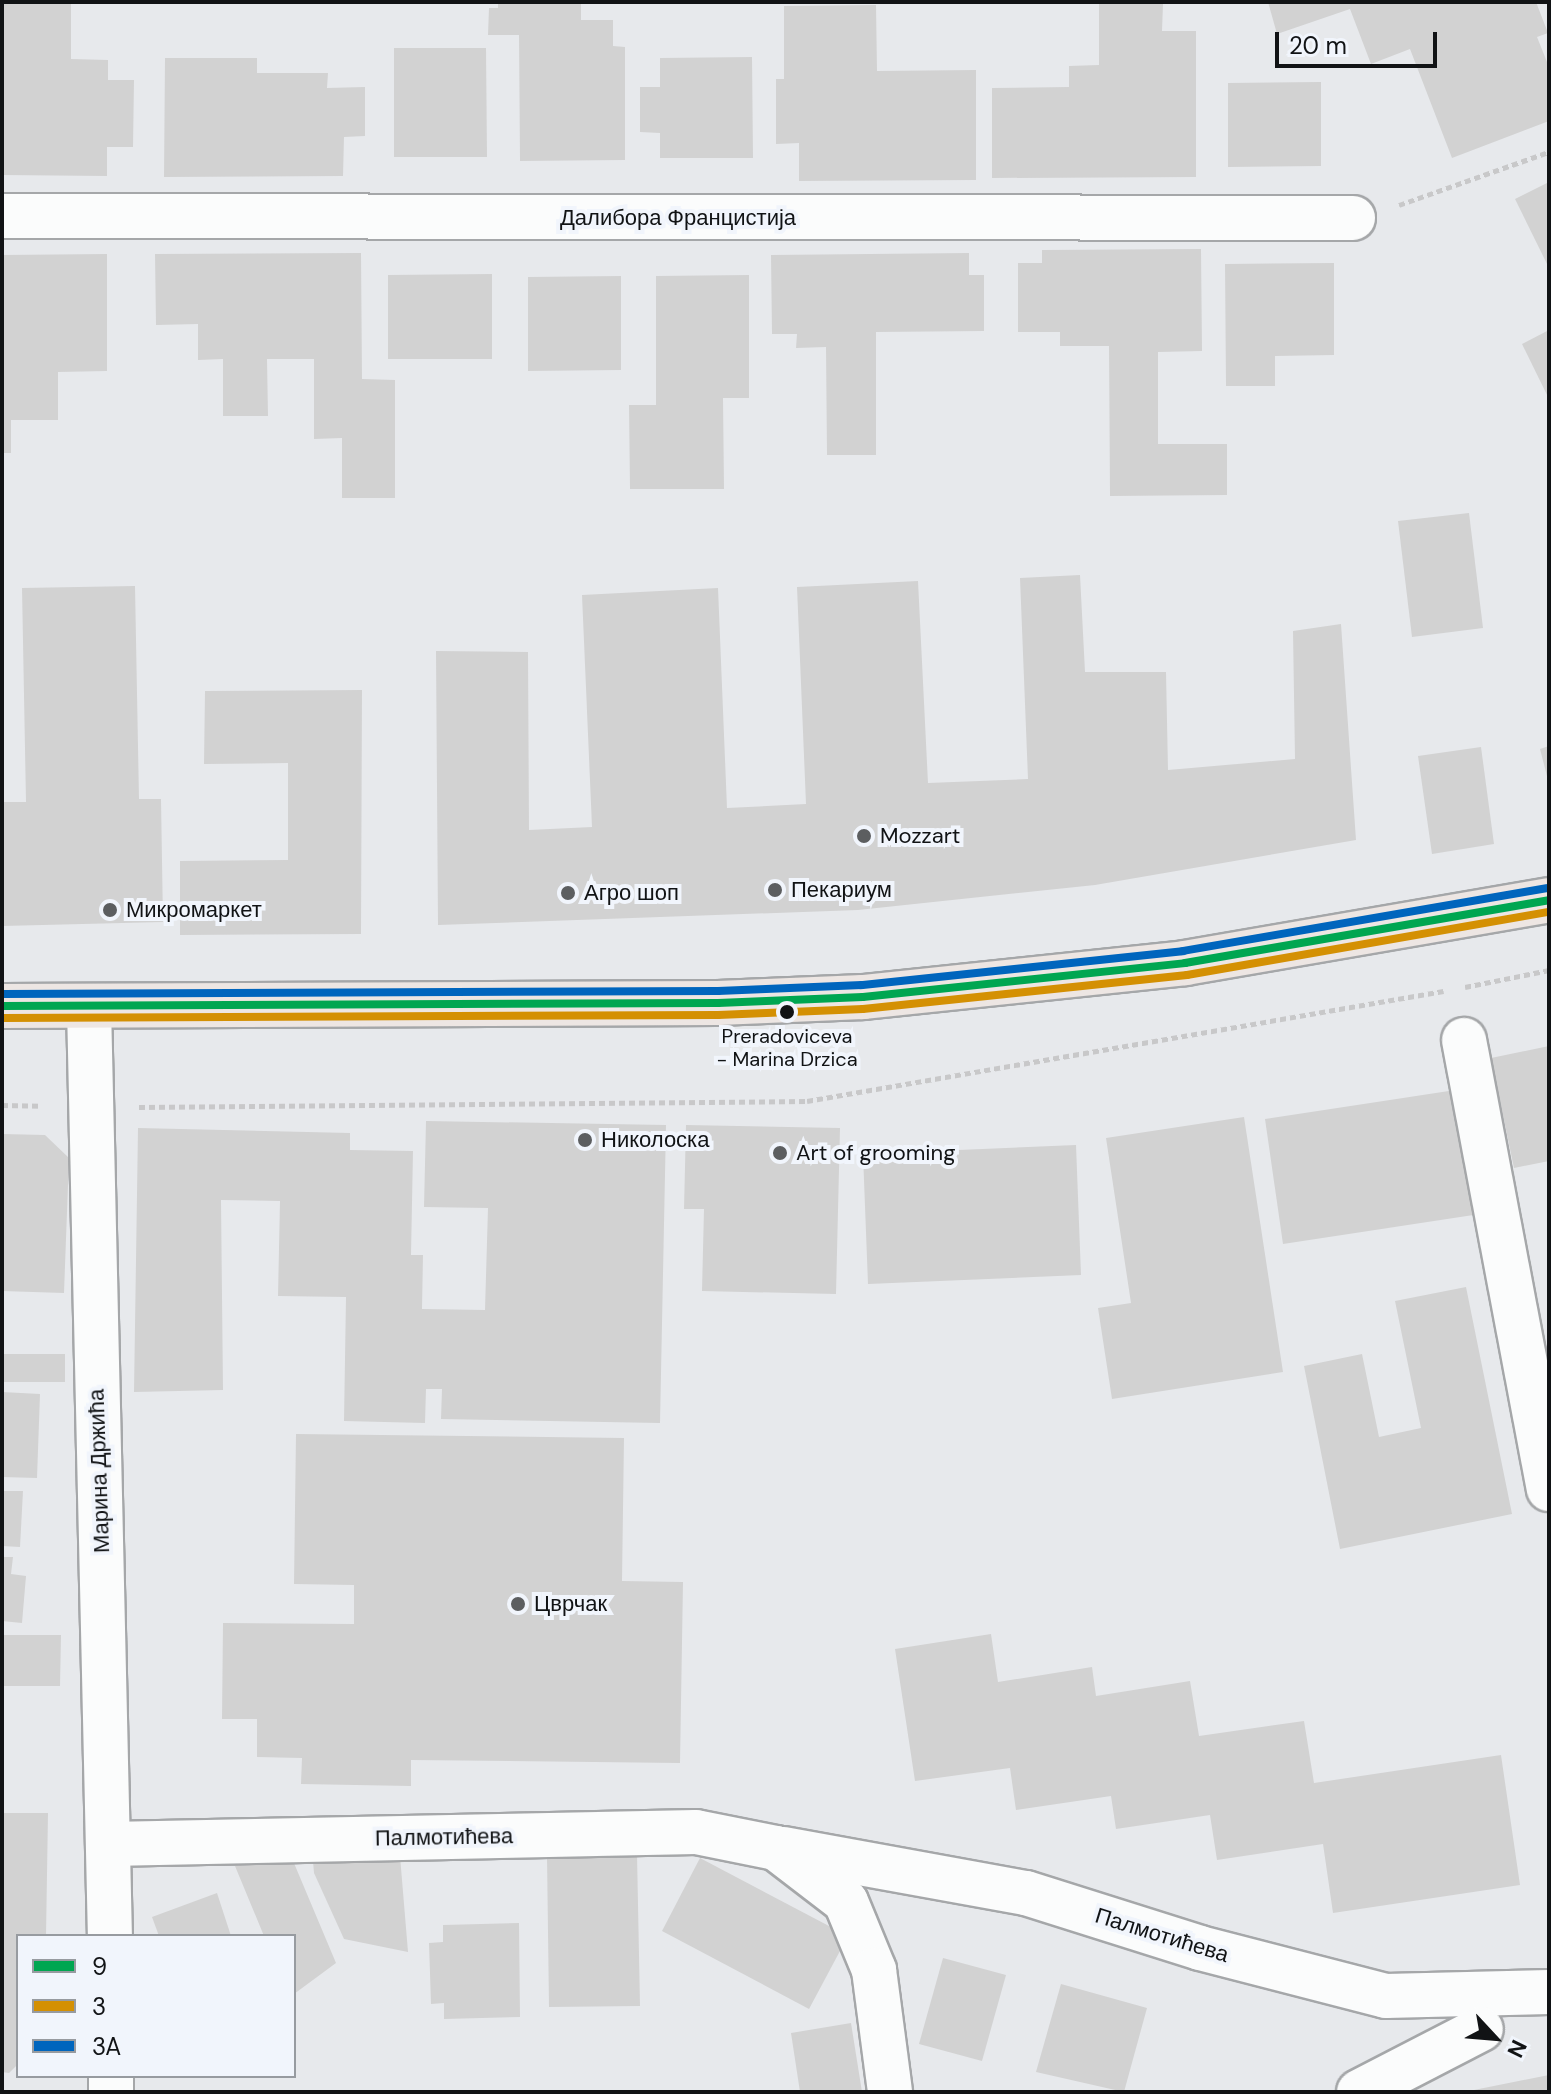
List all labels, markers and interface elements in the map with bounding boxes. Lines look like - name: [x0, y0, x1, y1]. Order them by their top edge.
- scale bar: [1279, 16, 1441, 66]
- text: 20 m: [1289, 30, 1347, 61]
- street label: Далибора Францистија: [560, 205, 796, 231]
- place label: Mozzart: [880, 823, 960, 849]
- marker: Mozzart: [855, 827, 873, 845]
- place label: Пекариум: [791, 877, 892, 903]
- place label: Агро шоп: [584, 880, 679, 906]
- marker: Пекариум: [766, 881, 784, 899]
- marker: Агро шоп: [559, 884, 577, 902]
- place label: Микромаркет: [126, 897, 262, 923]
- marker: Микромаркет: [101, 901, 119, 919]
- marker: Preradoviceva - Marina Drzica: [779, 1004, 795, 1020]
- place label: Preradoviceva - Marina Drzica: [716, 1024, 858, 1071]
- place label: Николоска: [601, 1127, 709, 1153]
- marker: Николоска: [576, 1131, 594, 1149]
- place label: Art of grooming: [796, 1140, 955, 1166]
- marker: Art of grooming: [771, 1144, 789, 1162]
- street label: Марина Држића: [83, 1388, 115, 1554]
- place label: Цврчак: [534, 1591, 607, 1617]
- marker: Цврчак: [509, 1595, 527, 1613]
- street label: Палмотићева: [375, 1823, 513, 1851]
- street label: Палмотићева: [1092, 1902, 1232, 1968]
- legend: [16, 1934, 296, 2078]
- text: 9: [92, 1951, 107, 1982]
- text: 3: [92, 1991, 106, 2022]
- north arrow: [1455, 1998, 1535, 2078]
- text: 3A: [92, 2031, 121, 2062]
- text: N: [1500, 2035, 1534, 2062]

